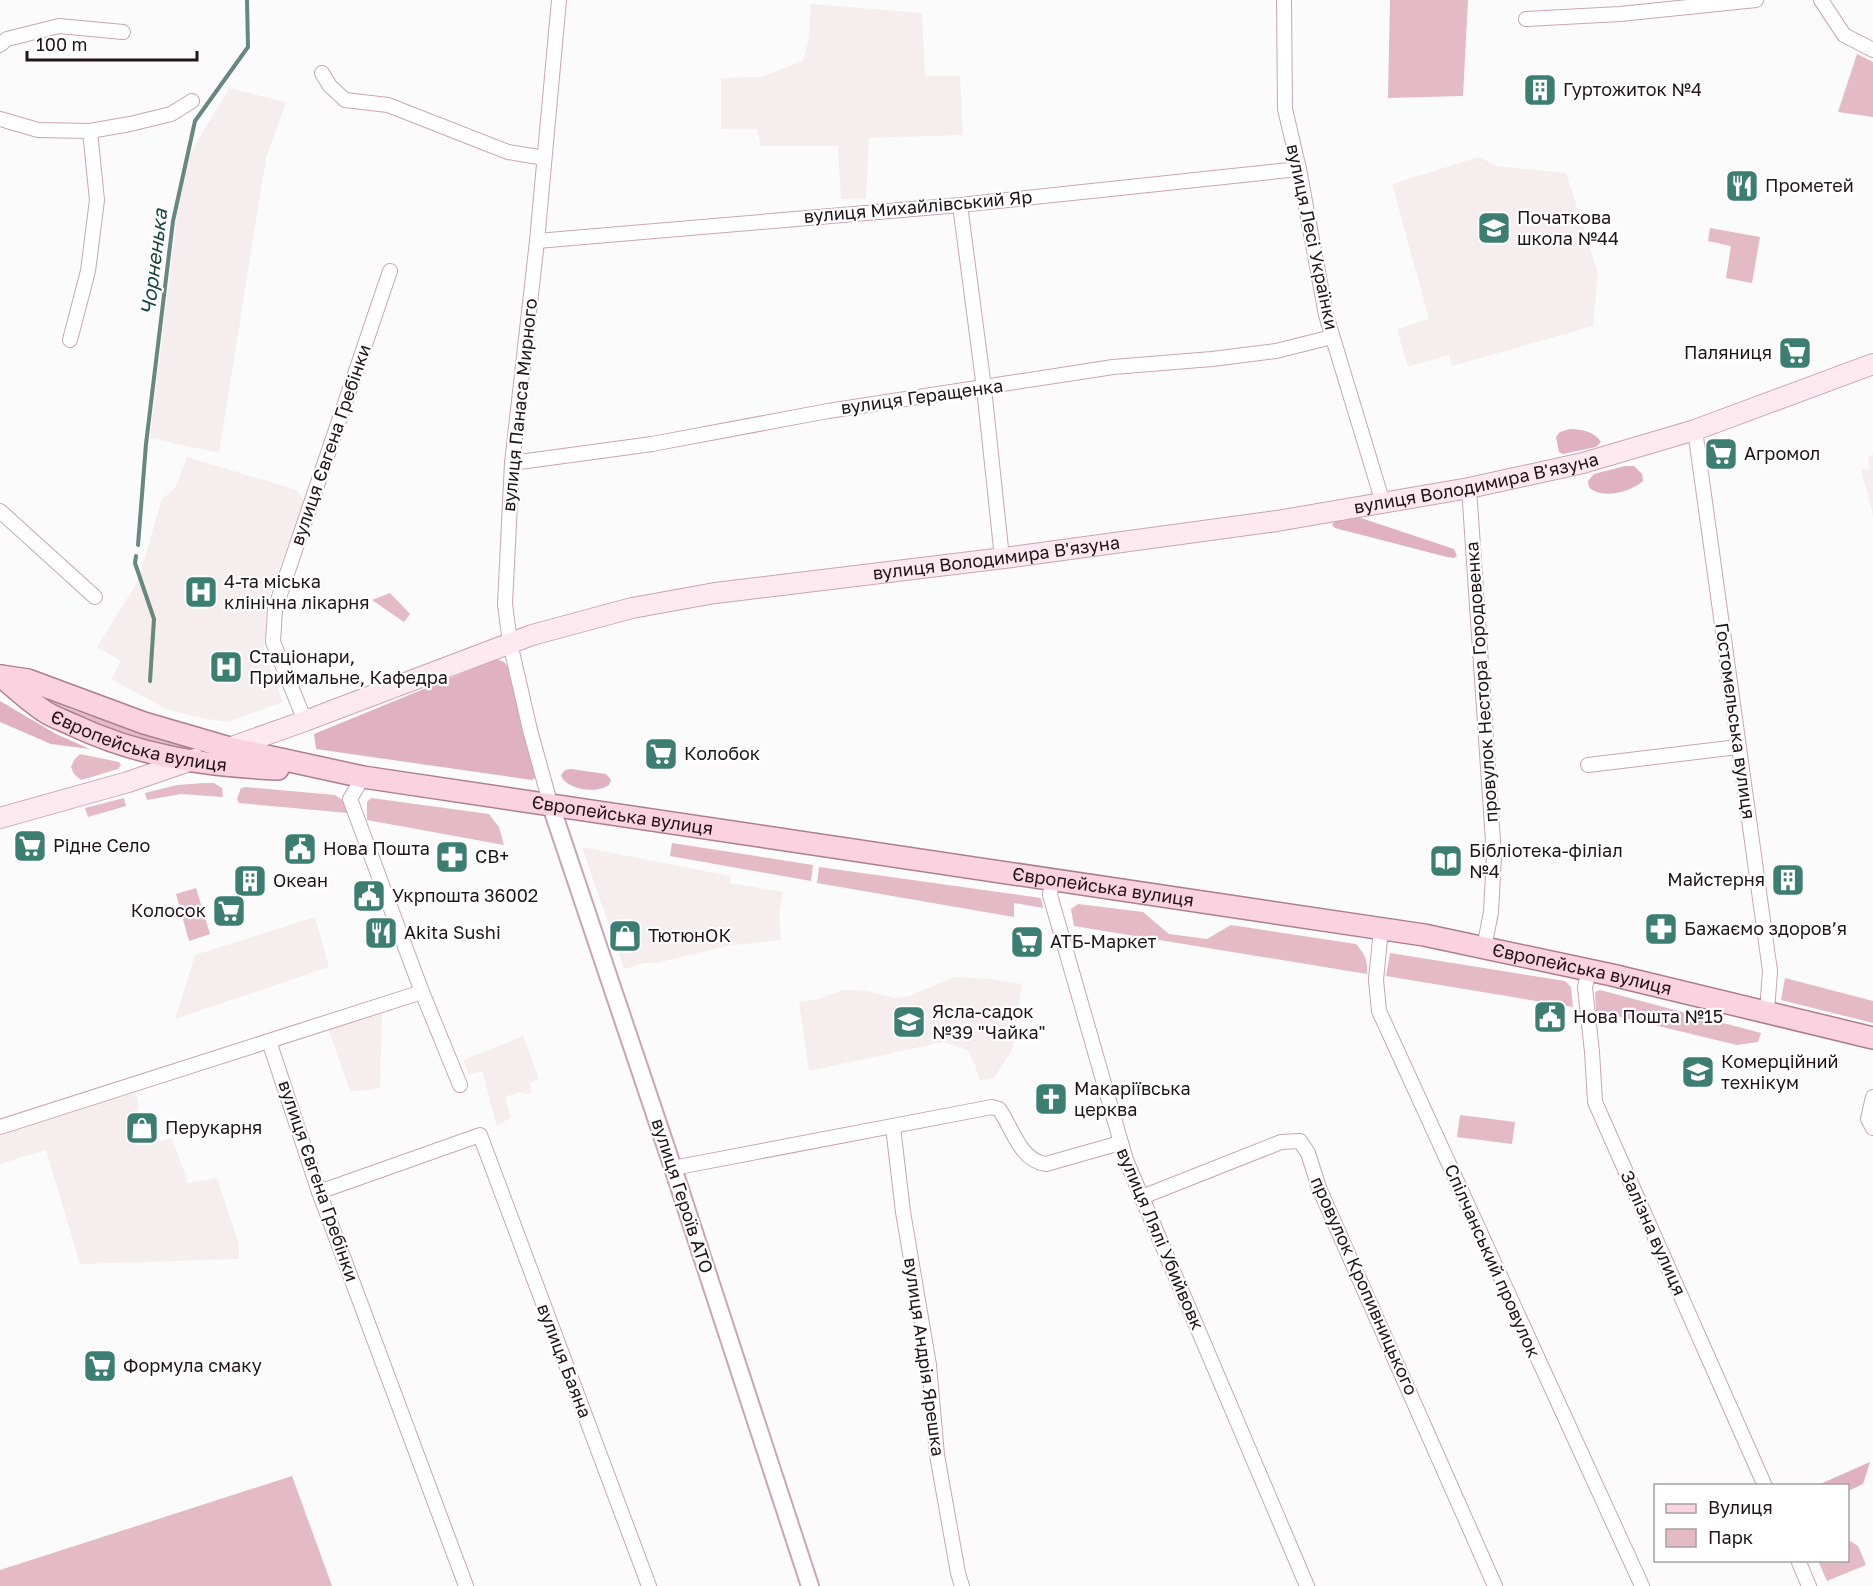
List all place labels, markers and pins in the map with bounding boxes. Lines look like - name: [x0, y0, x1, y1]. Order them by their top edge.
- building icon: Гуртожиток №4: [1522, 72, 1558, 108]
- place label: Гуртожиток №4: [1563, 78, 1702, 100]
- restaurant icon: Прометей: [1724, 168, 1760, 204]
- place label: Прометей: [1765, 174, 1854, 196]
- place label: Початкова школа №44: [1517, 206, 1619, 249]
- school or university icon: Початкова школа №44: [1476, 210, 1512, 246]
- supermarket icon: Паляниця: [1777, 335, 1813, 371]
- place label: Паляниця: [1684, 341, 1772, 363]
- supermarket icon: Агромол: [1703, 436, 1739, 472]
- place label: Агромол: [1744, 442, 1820, 464]
- place label: 4-та міська клінічна лікарня: [224, 570, 370, 613]
- hospital icon: 4-та міська клінічна лікарня: [183, 574, 219, 610]
- place label: Стаціонари, Приймальне, Кафедра: [249, 645, 448, 688]
- hospital icon: Стаціонари, Приймальне, Кафедра: [208, 649, 244, 685]
- supermarket icon: Колобок: [643, 736, 679, 772]
- place label: Колобок: [684, 742, 760, 764]
- supermarket icon: Рідне Село: [12, 828, 48, 864]
- public building icon: Нова Пошта: [282, 831, 318, 867]
- place label: Рідне Село: [53, 834, 150, 856]
- place label: Нова Пошта: [323, 837, 430, 859]
- pharmacy icon: СВ+: [434, 839, 470, 875]
- place label: Бібліотека-філіал №4: [1469, 839, 1623, 882]
- library icon: Бібліотека-філіал №4: [1428, 843, 1464, 879]
- place label: СВ+: [475, 845, 509, 867]
- building icon: Майстерня: [1770, 862, 1806, 898]
- building icon: Океан: [232, 863, 268, 899]
- place label: Майстерня: [1667, 868, 1765, 890]
- place label: Океан: [273, 869, 328, 891]
- public building icon: Укрпошта 36002: [351, 878, 387, 914]
- place label: Укрпошта 36002: [392, 884, 538, 906]
- supermarket icon: Колосок: [211, 893, 247, 929]
- place label: Колосок: [131, 899, 206, 921]
- pharmacy icon: Бажаємо здоровʼя: [1643, 911, 1679, 947]
- restaurant icon: Akita Sushi: [363, 915, 399, 951]
- place label: Бажаємо здоровʼя: [1684, 917, 1847, 939]
- shop icon: ТютюнОК: [607, 918, 643, 954]
- place label: Akita Sushi: [404, 921, 501, 943]
- place label: ТютюнОК: [648, 924, 731, 946]
- supermarket icon: АТБ-Маркет: [1009, 924, 1045, 960]
- place label: АТБ-Маркет: [1050, 930, 1157, 952]
- public building icon: Нова Пошта №15: [1532, 999, 1568, 1035]
- place label: Ясла-садок №39 "Чайка": [932, 1000, 1045, 1043]
- school or university icon: Ясла-садок №39 "Чайка": [891, 1004, 927, 1040]
- place label: Нова Пошта №15: [1573, 1005, 1723, 1027]
- place label: Комерційний технікум: [1721, 1050, 1838, 1093]
- school or university icon: Комерційний технікум: [1680, 1054, 1716, 1090]
- place label: Макаріївська церква: [1074, 1077, 1191, 1120]
- church icon: Макаріївська церква: [1033, 1081, 1069, 1117]
- shop icon: Перукарня: [124, 1110, 160, 1146]
- place label: Перукарня: [165, 1116, 262, 1138]
- supermarket icon: Формула смаку: [82, 1348, 118, 1384]
- place label: Формула смаку: [123, 1354, 262, 1376]

